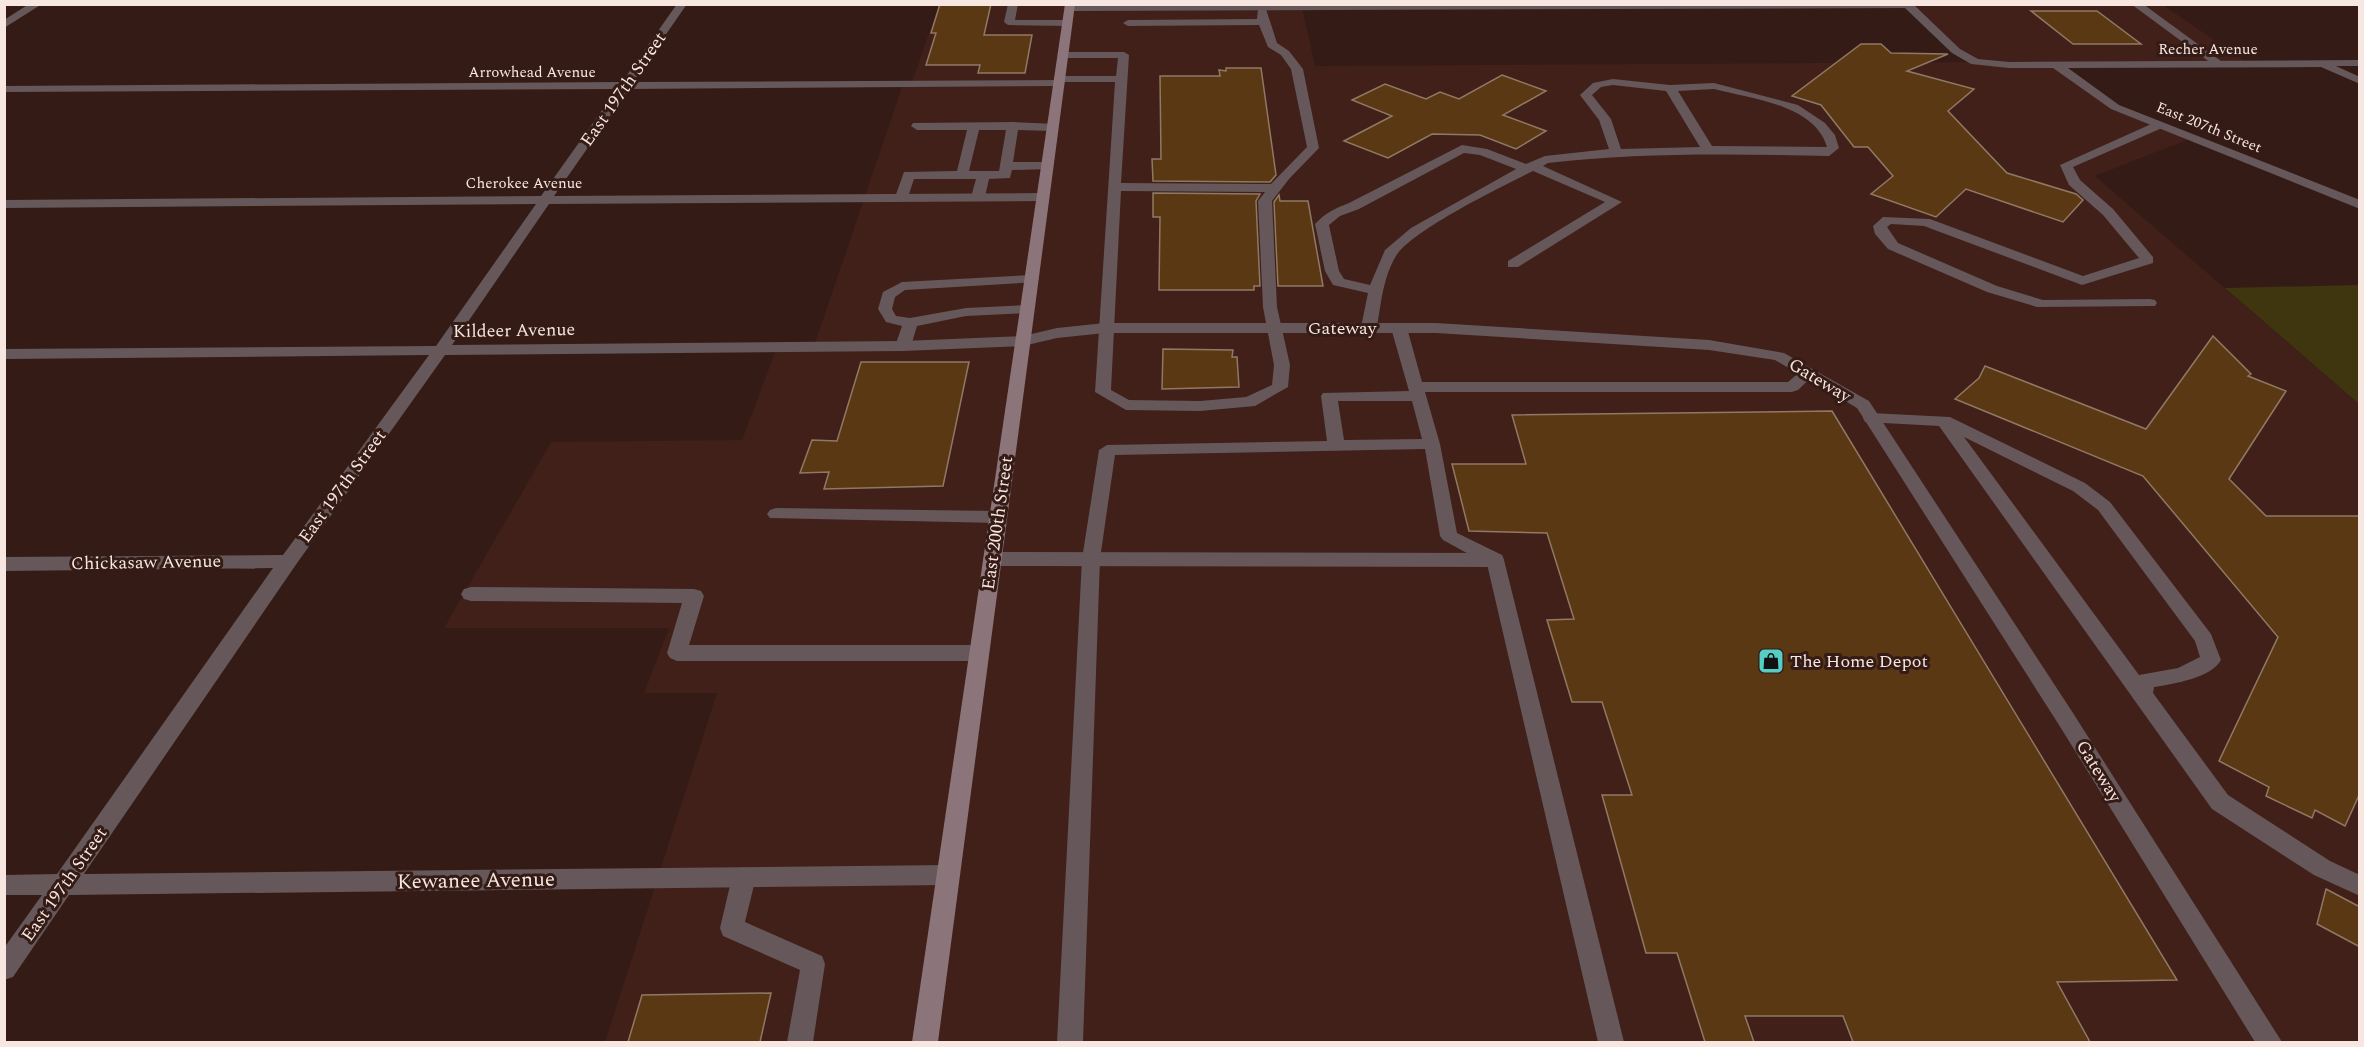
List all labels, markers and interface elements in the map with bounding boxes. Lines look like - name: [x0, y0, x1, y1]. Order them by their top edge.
- street label: East 197th Street: [574, 26, 673, 152]
- street label: Recher Avenue: [2158, 38, 2258, 61]
- street label: Arrowhead Avenue: [468, 61, 596, 84]
- street label: East 207th Street: [2153, 96, 2265, 159]
- street label: Cherokee Avenue: [466, 172, 582, 195]
- street label: Gateway: [1308, 315, 1378, 342]
- street label: Kildeer Avenue: [453, 316, 575, 345]
- street label: Gateway: [1783, 351, 1857, 410]
- street label: East 197th Street: [292, 424, 393, 549]
- street label: East 200th Street: [975, 455, 1020, 592]
- street label: Chickasaw Avenue: [71, 548, 221, 577]
- shop icon: The Home Depot: [1756, 646, 1786, 676]
- place label: The Home Depot: [1790, 648, 1928, 675]
- street label: Gateway: [2069, 735, 2129, 809]
- street label: East 197th Street: [15, 821, 114, 947]
- street label: Kewanee Avenue: [397, 864, 555, 898]

